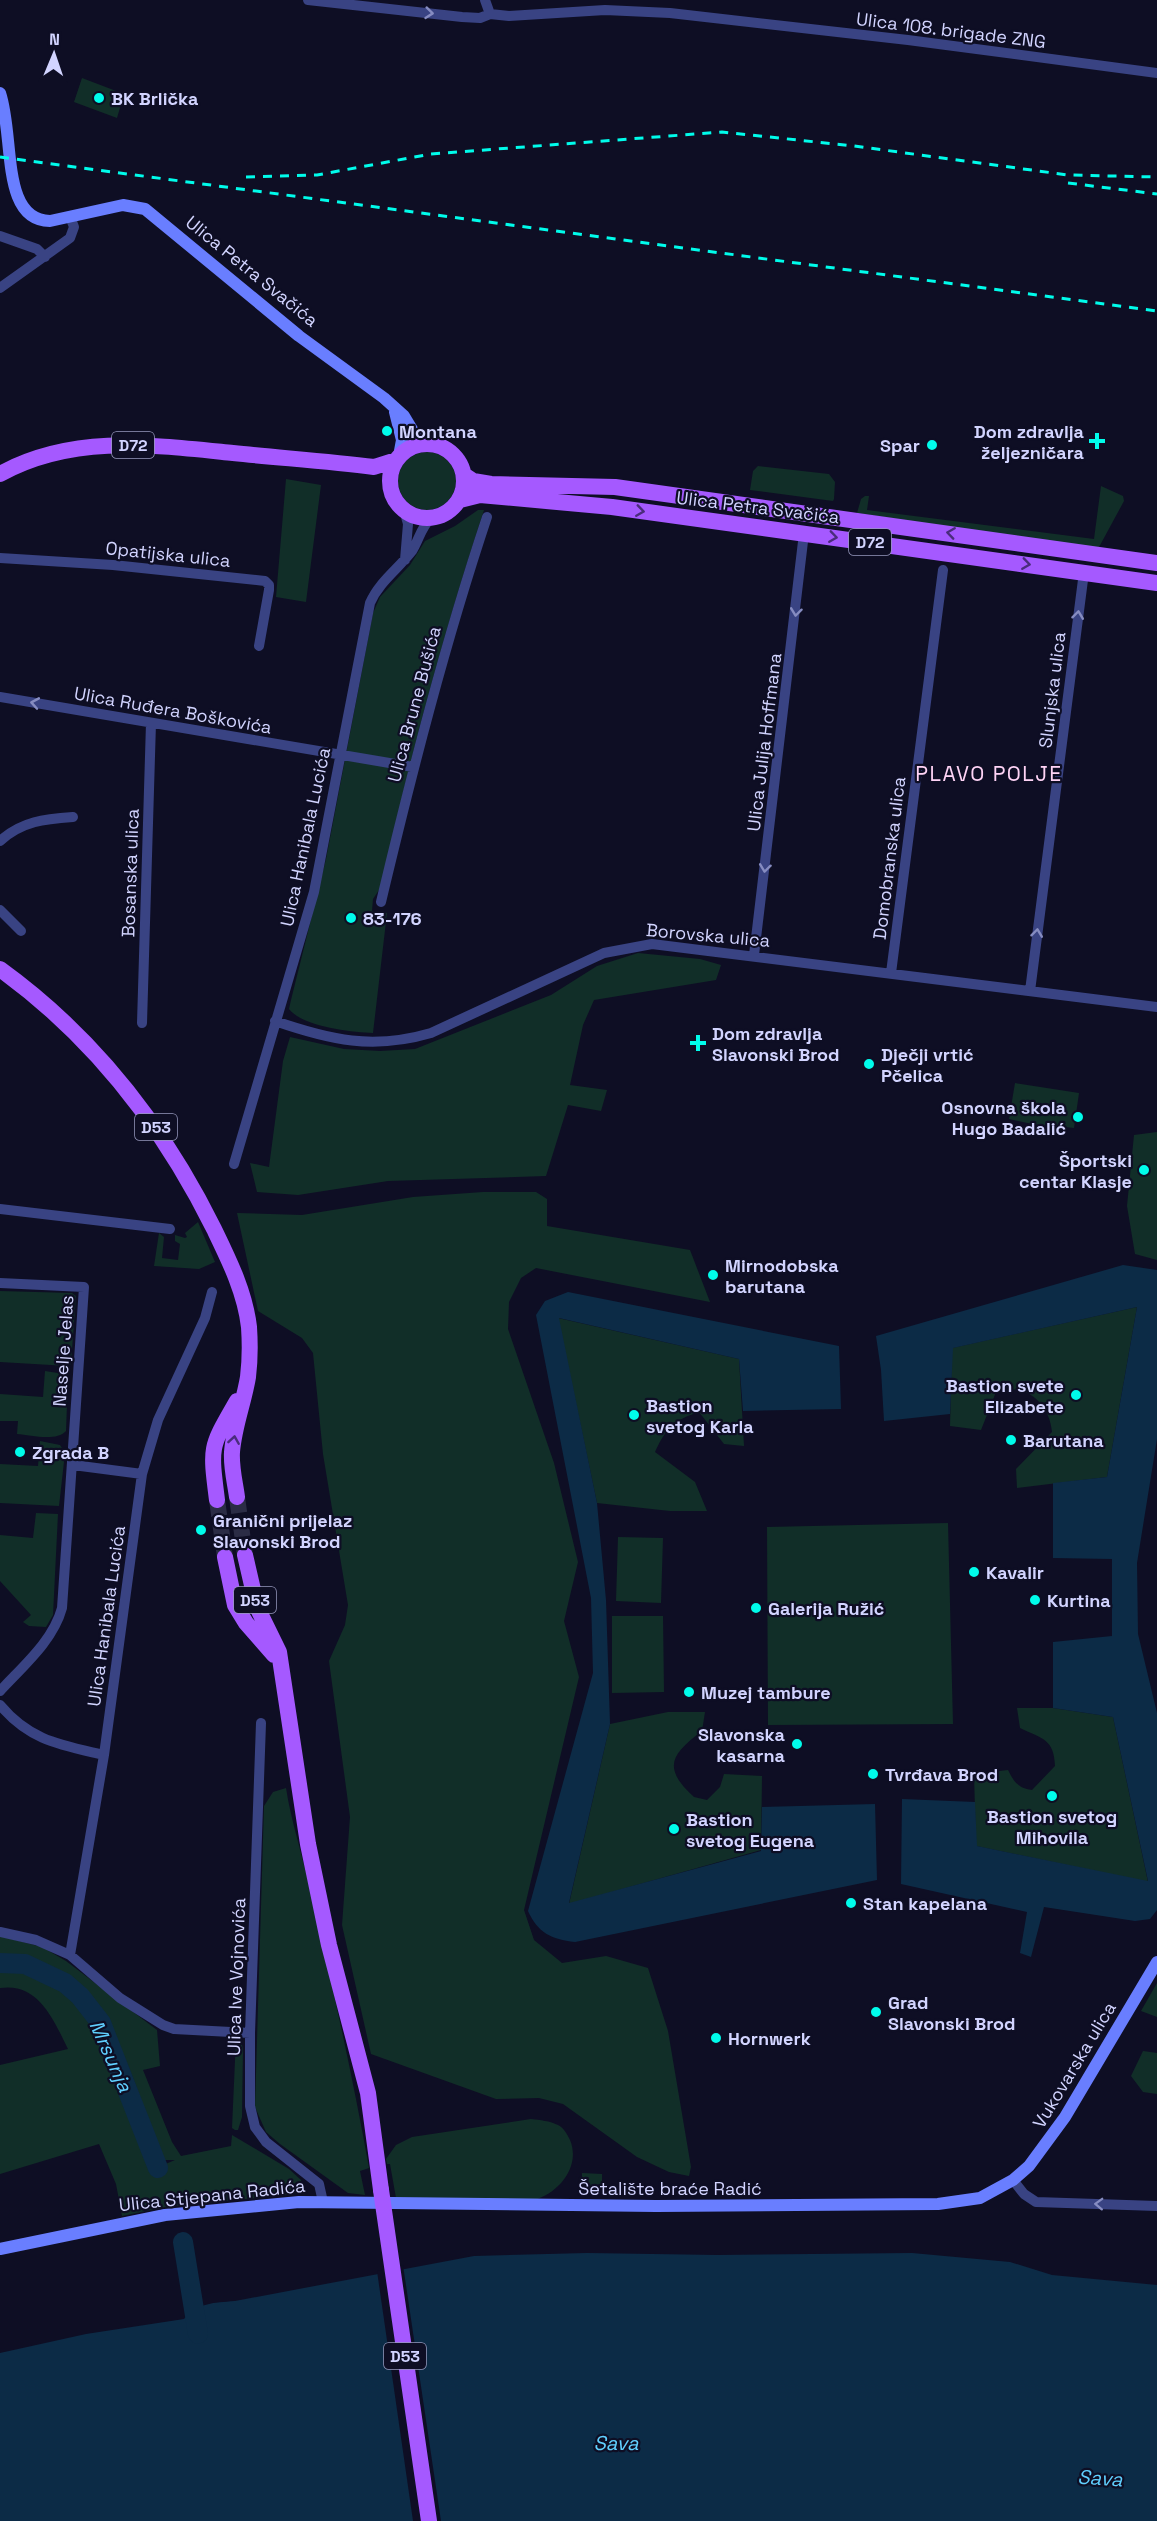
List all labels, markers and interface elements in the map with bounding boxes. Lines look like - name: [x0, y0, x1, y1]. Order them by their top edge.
- one-way arrow: [424, 7, 433, 19]
- street label: Ulica 108. brigade ZNG: [855, 7, 1047, 53]
- north arrow: [24, 24, 84, 84]
- text: N: [49, 29, 60, 50]
- place label: BK Brlička: [111, 87, 199, 110]
- marker: BK Brlička: [92, 91, 106, 105]
- street label: Ulica Petra Svačića: [181, 210, 323, 332]
- place label: Montana: [399, 420, 477, 443]
- place label: Dom zdravlja željezničara: [974, 420, 1085, 464]
- marker: Montana: [380, 424, 394, 438]
- road number: D72: [112, 432, 154, 458]
- marker: Dom zdravlja željezničara: [1088, 432, 1106, 450]
- place label: Spar: [880, 434, 920, 457]
- marker: Spar: [925, 438, 939, 452]
- street label: Ulica Petra Svačića: [675, 486, 841, 528]
- one-way arrow: [635, 505, 644, 517]
- one-way arrow: [946, 528, 956, 540]
- road number: D72: [849, 529, 891, 555]
- one-way arrow: [828, 530, 838, 542]
- street label: Opatijska ulica: [104, 536, 232, 572]
- one-way arrow: [1022, 558, 1031, 570]
- one-way arrow: [791, 607, 803, 616]
- one-way arrow: [1071, 610, 1084, 619]
- street label: Ulica Brune Bušića: [382, 624, 446, 784]
- street label: Slunjska ulica: [1033, 631, 1071, 749]
- street label: Ulica Julija Hoffmana: [742, 651, 786, 833]
- street label: Ulica Ruđera Boškovića: [72, 681, 274, 739]
- one-way arrow: [30, 697, 40, 710]
- street label: Ulica Hanibala Lucića: [275, 745, 335, 929]
- district label: PLAVO POLJE: [915, 760, 1063, 787]
- street label: Domobranska ulica: [868, 775, 910, 941]
- street label: Bosanska ulica: [116, 808, 144, 938]
- one-way arrow: [759, 863, 772, 872]
- place label: 83-176: [363, 907, 422, 930]
- marker: 83-176: [344, 911, 358, 925]
- street label: Borovska ulica: [645, 918, 771, 952]
- one-way arrow: [1030, 928, 1043, 938]
- place label: Dom zdravlja Slavonski Brod: [712, 1022, 840, 1066]
- marker: Dom zdravlja Slavonski Brod: [689, 1034, 707, 1052]
- place label: Dječji vrtić Pčelica: [881, 1043, 973, 1087]
- marker: Dječji vrtić Pčelica: [862, 1057, 876, 1071]
- place label: Osnovna škola Hugo Badalić: [941, 1096, 1067, 1140]
- marker: Osnovna škola Hugo Badalić: [1071, 1110, 1085, 1124]
- road number: D53: [135, 1114, 177, 1140]
- place label: Športski centar Klasje: [1019, 1149, 1132, 1193]
- marker: Športski centar Klasje: [1137, 1163, 1151, 1177]
- place label: Mirnodobska barutana: [725, 1254, 839, 1298]
- marker: Mirnodobska barutana: [706, 1268, 720, 1282]
- street label: Naselje Jelas: [48, 1295, 78, 1407]
- place label: Bastion svete Elizabete: [946, 1374, 1064, 1418]
- marker: Bastion svete Elizabete: [1069, 1388, 1083, 1402]
- place label: Bastion svetog Karla: [646, 1394, 754, 1438]
- marker: Bastion svetog Karla: [627, 1408, 641, 1422]
- place label: Barutana: [1023, 1429, 1104, 1452]
- marker: Barutana: [1004, 1433, 1018, 1447]
- one-way arrow: [227, 1436, 239, 1445]
- place label: Zgrada B: [32, 1441, 109, 1464]
- marker: Zgrada B: [13, 1445, 27, 1459]
- place label: Granični prijelaz Slavonski Brod: [213, 1509, 352, 1553]
- marker: Granični prijelaz Slavonski Brod: [194, 1523, 208, 1537]
- street label: Ulica Hanibala Lucića: [82, 1524, 130, 1708]
- place label: Kavalir: [986, 1561, 1044, 1584]
- marker: Kavalir: [967, 1565, 981, 1579]
- road number: D53: [234, 1587, 276, 1613]
- place label: Kurtina: [1047, 1589, 1111, 1612]
- marker: Kurtina: [1028, 1593, 1042, 1607]
- place label: Galerija Ružić: [768, 1597, 884, 1620]
- marker: Galerija Ružić: [749, 1601, 763, 1615]
- place label: Muzej tambure: [701, 1681, 831, 1704]
- marker: Muzej tambure: [682, 1685, 696, 1699]
- place label: Slavonska kasarna: [698, 1723, 786, 1767]
- marker: Slavonska kasarna: [790, 1737, 804, 1751]
- place label: Tvrđava Brod: [885, 1763, 998, 1786]
- marker: Tvrđava Brod: [866, 1767, 880, 1781]
- marker: Bastion svetog Mihovila: [1045, 1789, 1059, 1803]
- place label: Bastion svetog Mihovila: [987, 1805, 1117, 1849]
- place label: Bastion svetog Eugena: [686, 1808, 815, 1852]
- marker: Bastion svetog Eugena: [667, 1822, 681, 1836]
- place label: Stan kapelana: [863, 1892, 988, 1915]
- marker: Stan kapelana: [844, 1896, 858, 1910]
- street label: Ulica Ive Vojnovića: [222, 1897, 250, 2057]
- place label: Grad Slavonski Brod: [888, 1991, 1016, 2035]
- street label: Vukovarska ulica: [1027, 1998, 1121, 2132]
- marker: Grad Slavonski Brod: [869, 2005, 883, 2019]
- water label: Mrsunja: [84, 2016, 139, 2097]
- place label: Hornwerk: [728, 2027, 811, 2050]
- marker: Hornwerk: [709, 2031, 723, 2045]
- street label: Ulica Stjepana Radića: [118, 2174, 306, 2216]
- street label: Šetalište braće Radić: [578, 2177, 762, 2200]
- one-way arrow: [1094, 2198, 1103, 2210]
- road number: D53: [384, 2343, 426, 2369]
- water label: Sava: [593, 2430, 639, 2456]
- water label: Sava: [1077, 2463, 1124, 2493]

